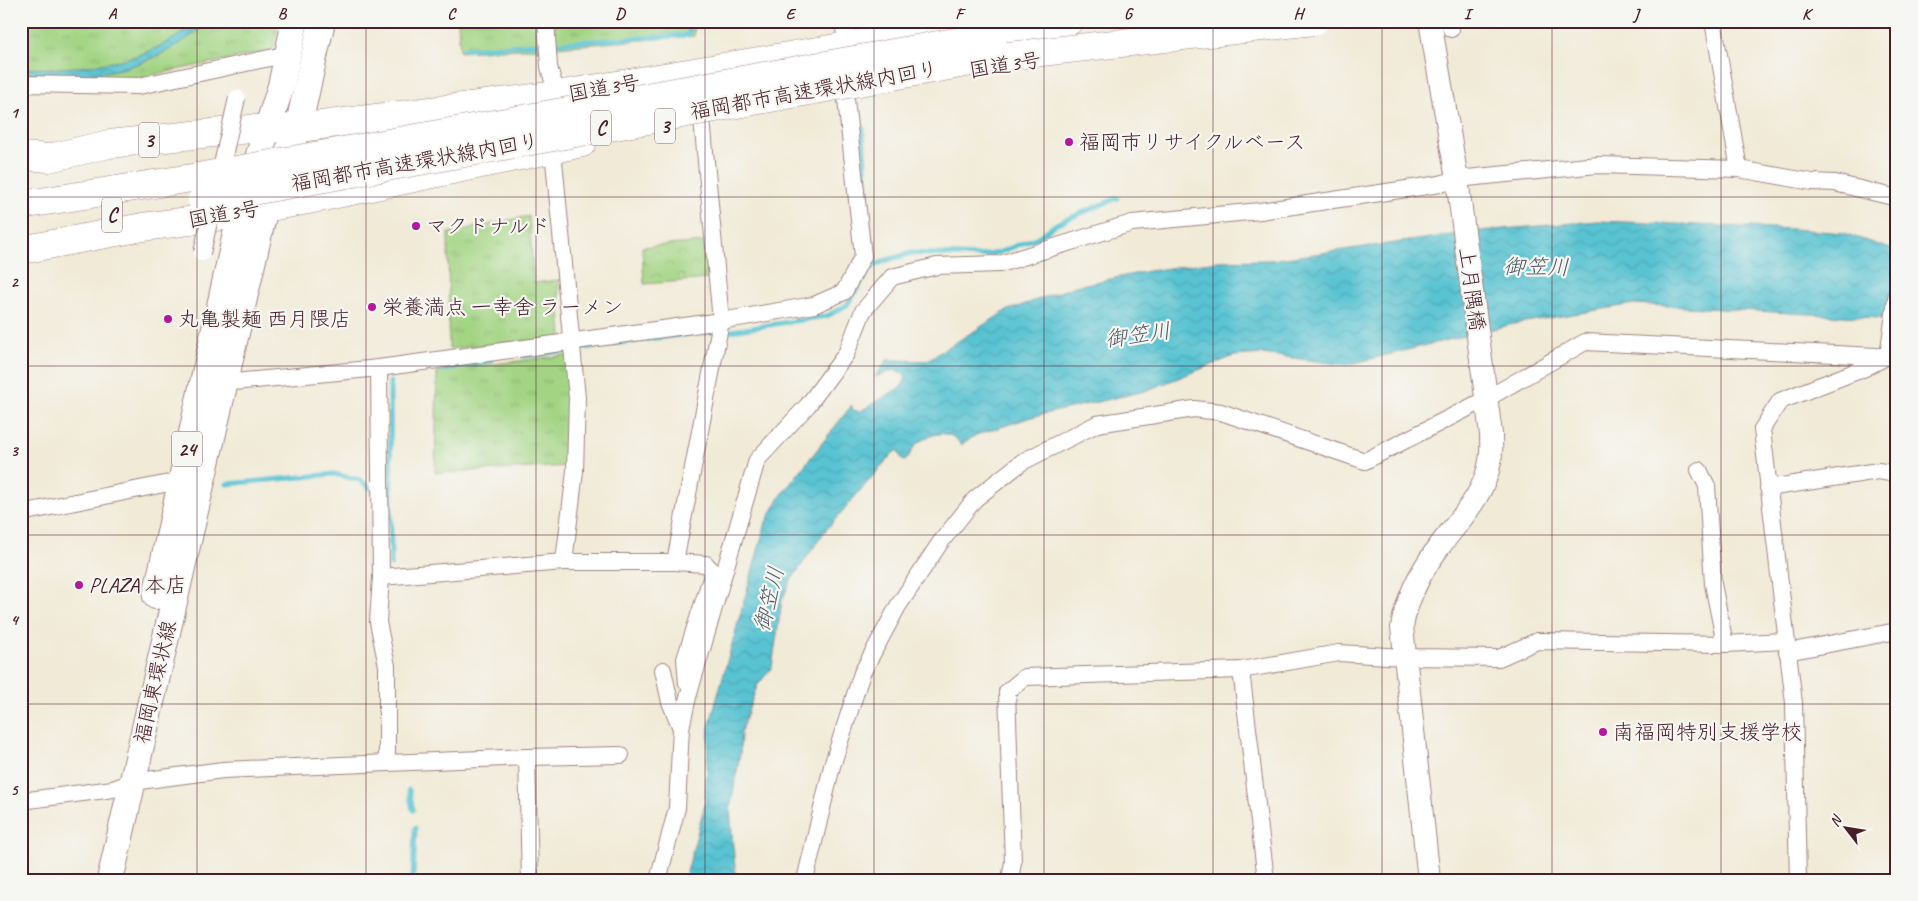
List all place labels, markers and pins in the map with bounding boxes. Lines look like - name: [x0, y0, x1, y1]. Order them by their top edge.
- place label: 福岡市リサイクルベース: [1079, 129, 1305, 155]
- marker: 福岡市リサイクルベース: [1063, 136, 1075, 148]
- place label: マクドナルド: [426, 213, 550, 239]
- marker: マクドナルド: [410, 220, 422, 232]
- place label: 栄養満点 一幸舍 ラーメン: [382, 294, 623, 320]
- marker: 栄養満点 一幸舍 ラーメン: [366, 301, 378, 313]
- place label: 丸亀製麺 西月隈店: [178, 306, 351, 332]
- marker: 丸亀製麺 西月隈店: [162, 313, 174, 325]
- place label: PLAZA 本店: [89, 572, 186, 598]
- marker: PLAZA 本店: [73, 579, 85, 591]
- place label: 南福岡特別支援学校: [1613, 719, 1802, 745]
- marker: 南福岡特別支援学校: [1597, 726, 1609, 738]

